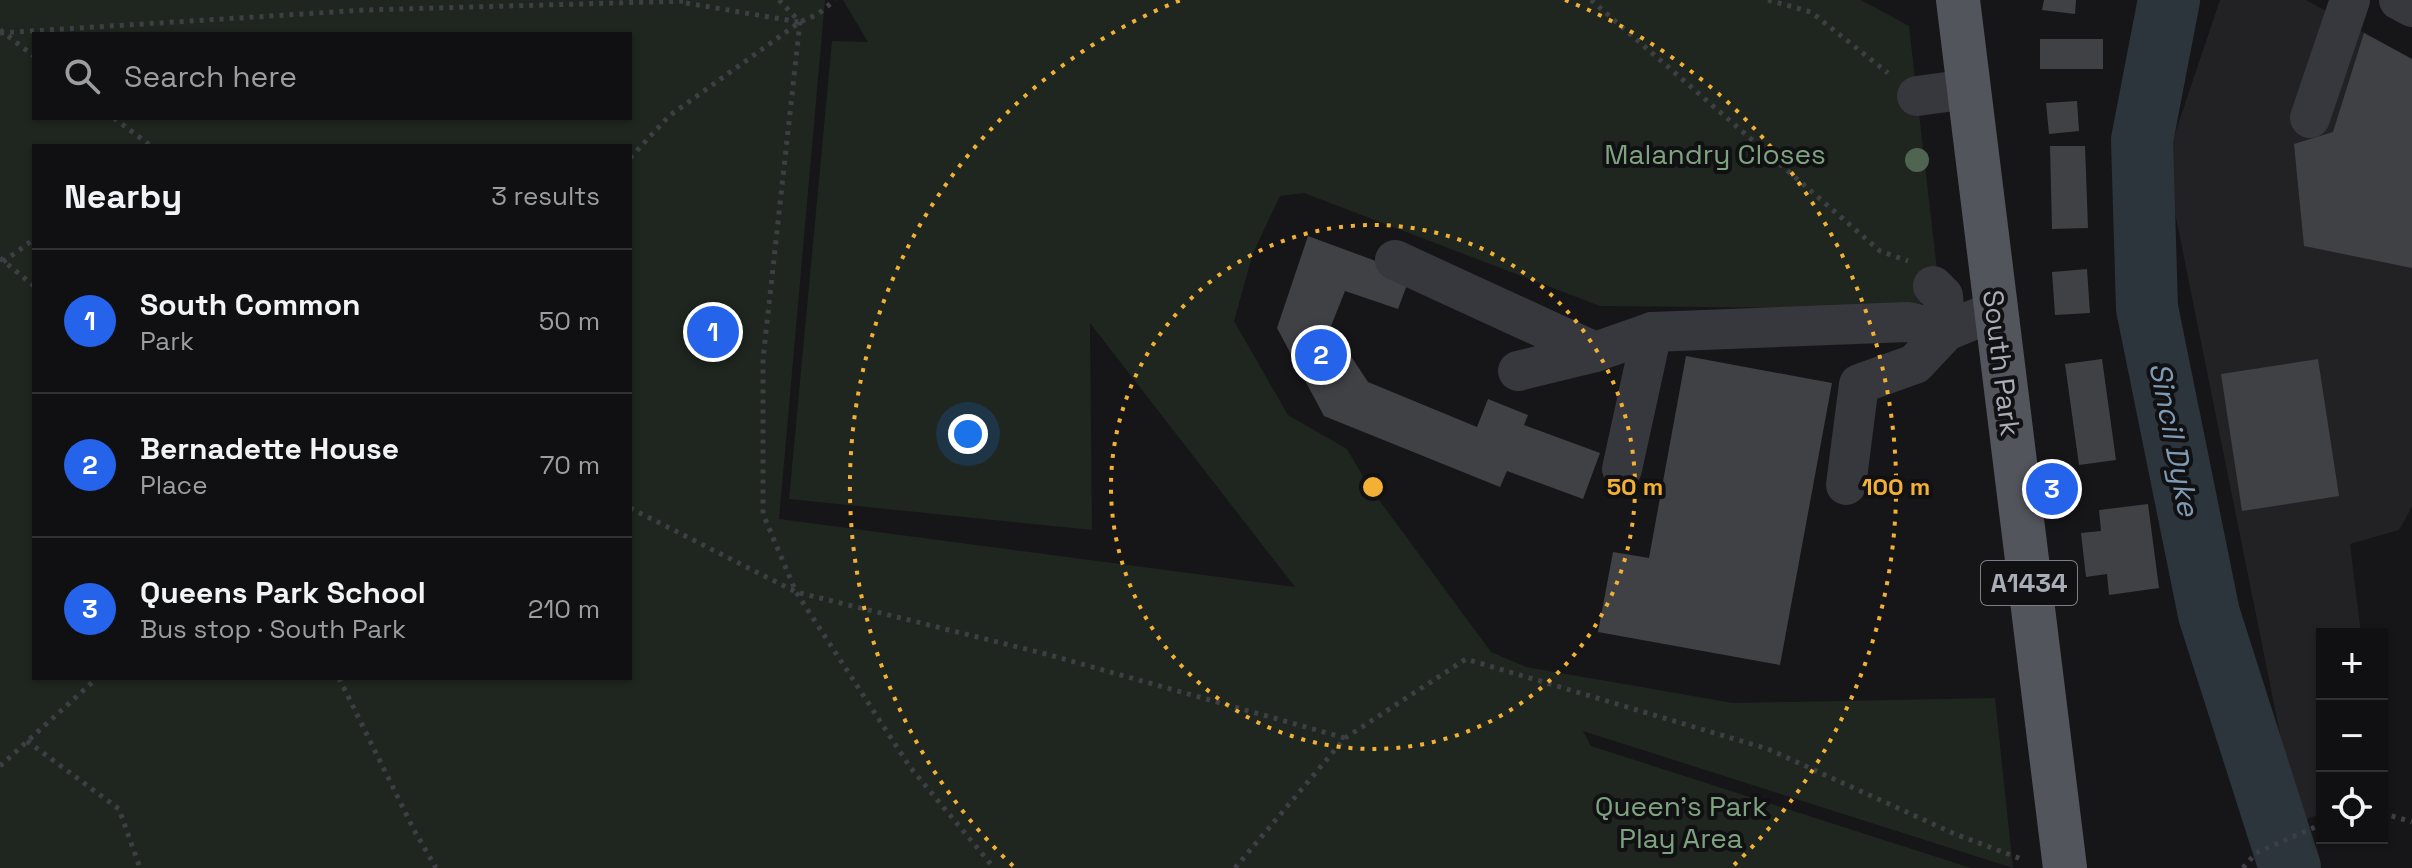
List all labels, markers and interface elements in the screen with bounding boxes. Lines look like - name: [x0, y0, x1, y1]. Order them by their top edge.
- search box: [32, 32, 632, 120]
- icon: search: [60, 54, 104, 98]
- text: Search here: [124, 57, 297, 96]
- park label: Malandry Closes: [1604, 136, 1826, 172]
- text: Nearby: [64, 175, 182, 218]
- text: 3 results: [491, 179, 600, 213]
- text: South Common: [140, 285, 361, 324]
- street label: South Park: [1975, 288, 2029, 438]
- pin: 1: [687, 302, 739, 362]
- text: 1: [84, 304, 96, 338]
- text: 50 m: [539, 304, 600, 338]
- text: Park: [140, 324, 194, 358]
- pin: 2: [1295, 325, 1347, 385]
- water label: Sincil Dyke: [2140, 359, 2209, 520]
- your location: [948, 414, 988, 454]
- text: Bernadette House: [140, 429, 399, 468]
- text: 2: [82, 448, 98, 482]
- text: 70 m: [540, 448, 600, 482]
- pin: 3: [2026, 459, 2078, 519]
- text: Place: [140, 468, 208, 502]
- text: 50 m: [1607, 471, 1663, 502]
- text: 100 m: [1862, 471, 1930, 502]
- centre of rings: [1359, 473, 1387, 501]
- road number: A1434: [1981, 561, 2077, 605]
- text: Queens Park School: [140, 573, 426, 612]
- text: 3: [82, 592, 98, 626]
- text: 210 m: [528, 592, 600, 626]
- text: Bus stop · South Park: [140, 612, 406, 646]
- map controls: [2316, 628, 2388, 844]
- button: +: [2316, 628, 2388, 700]
- button: −: [2316, 700, 2388, 772]
- button: locate: [2316, 772, 2388, 844]
- park label: Queen's Park Play Area: [1595, 788, 1767, 856]

